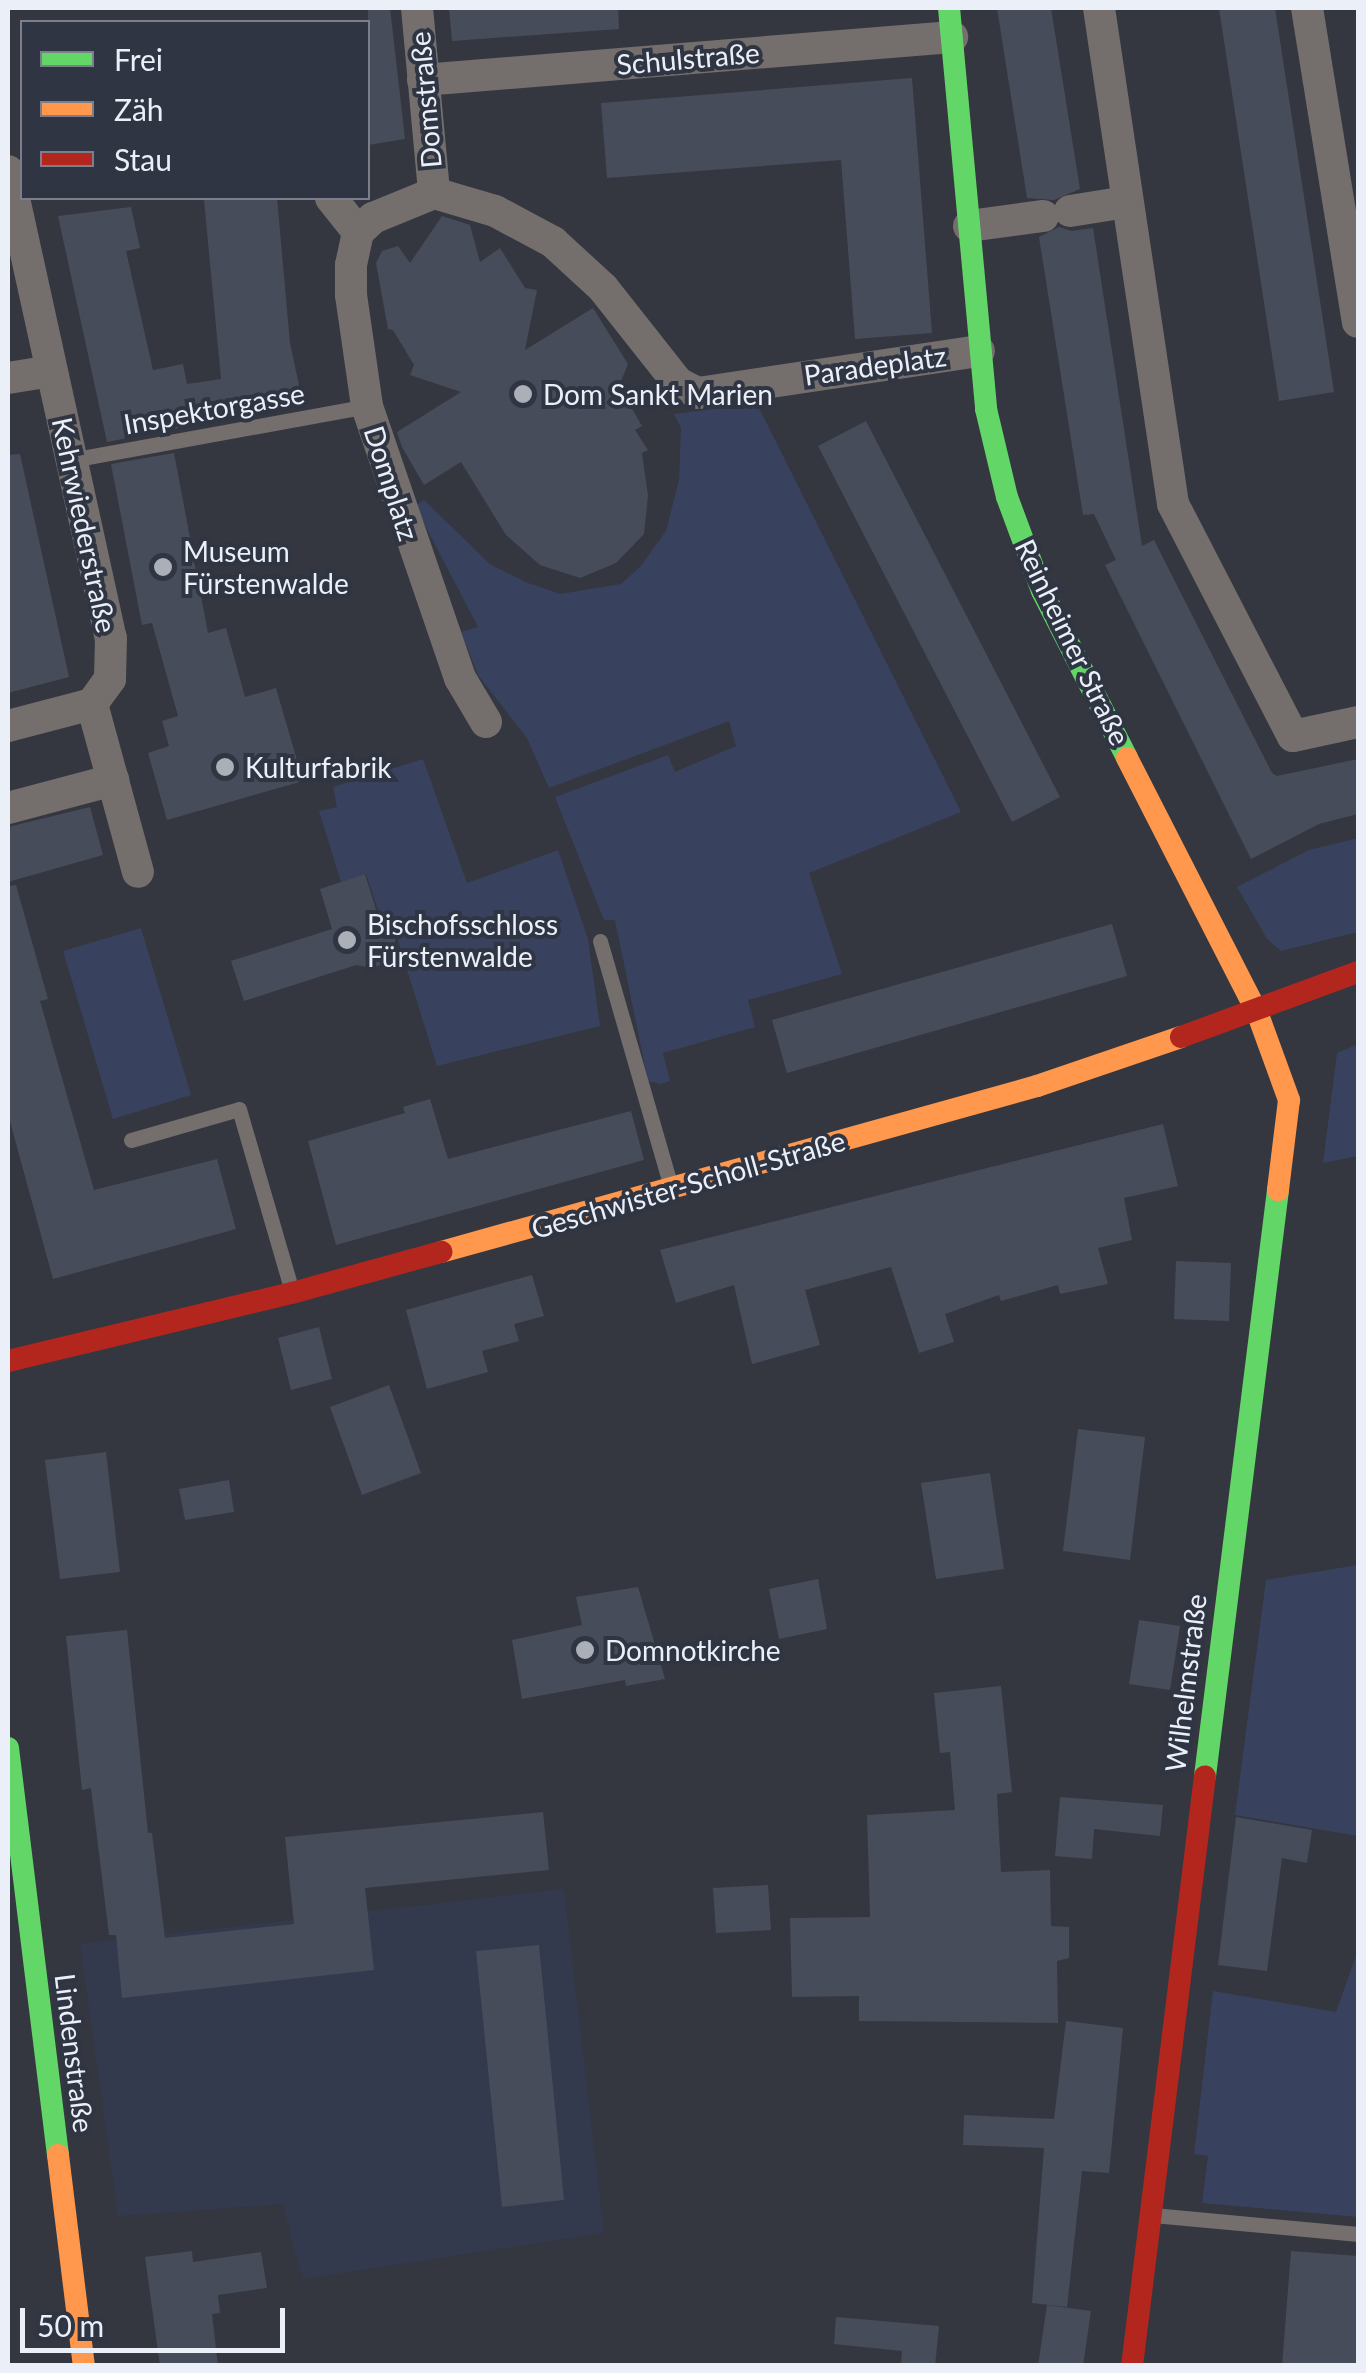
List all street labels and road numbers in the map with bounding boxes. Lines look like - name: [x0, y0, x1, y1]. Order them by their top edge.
- street label: Domstraße: [402, 30, 448, 170]
- street label: Schulstraße: [615, 35, 761, 81]
- street label: Paradeplatz: [802, 338, 948, 392]
- street label: Inspektorgasse: [121, 376, 307, 440]
- street label: Kehrwiederstraße: [46, 414, 124, 636]
- street label: Domplatz: [358, 421, 426, 545]
- street label: Reinheimer Straße: [1008, 533, 1138, 751]
- street label: Geschwister-Scholl-Straße: [527, 1123, 849, 1245]
- street label: Wilhelmstraße: [1157, 1592, 1213, 1774]
- street label: Lindenstraße: [49, 1972, 101, 2134]

